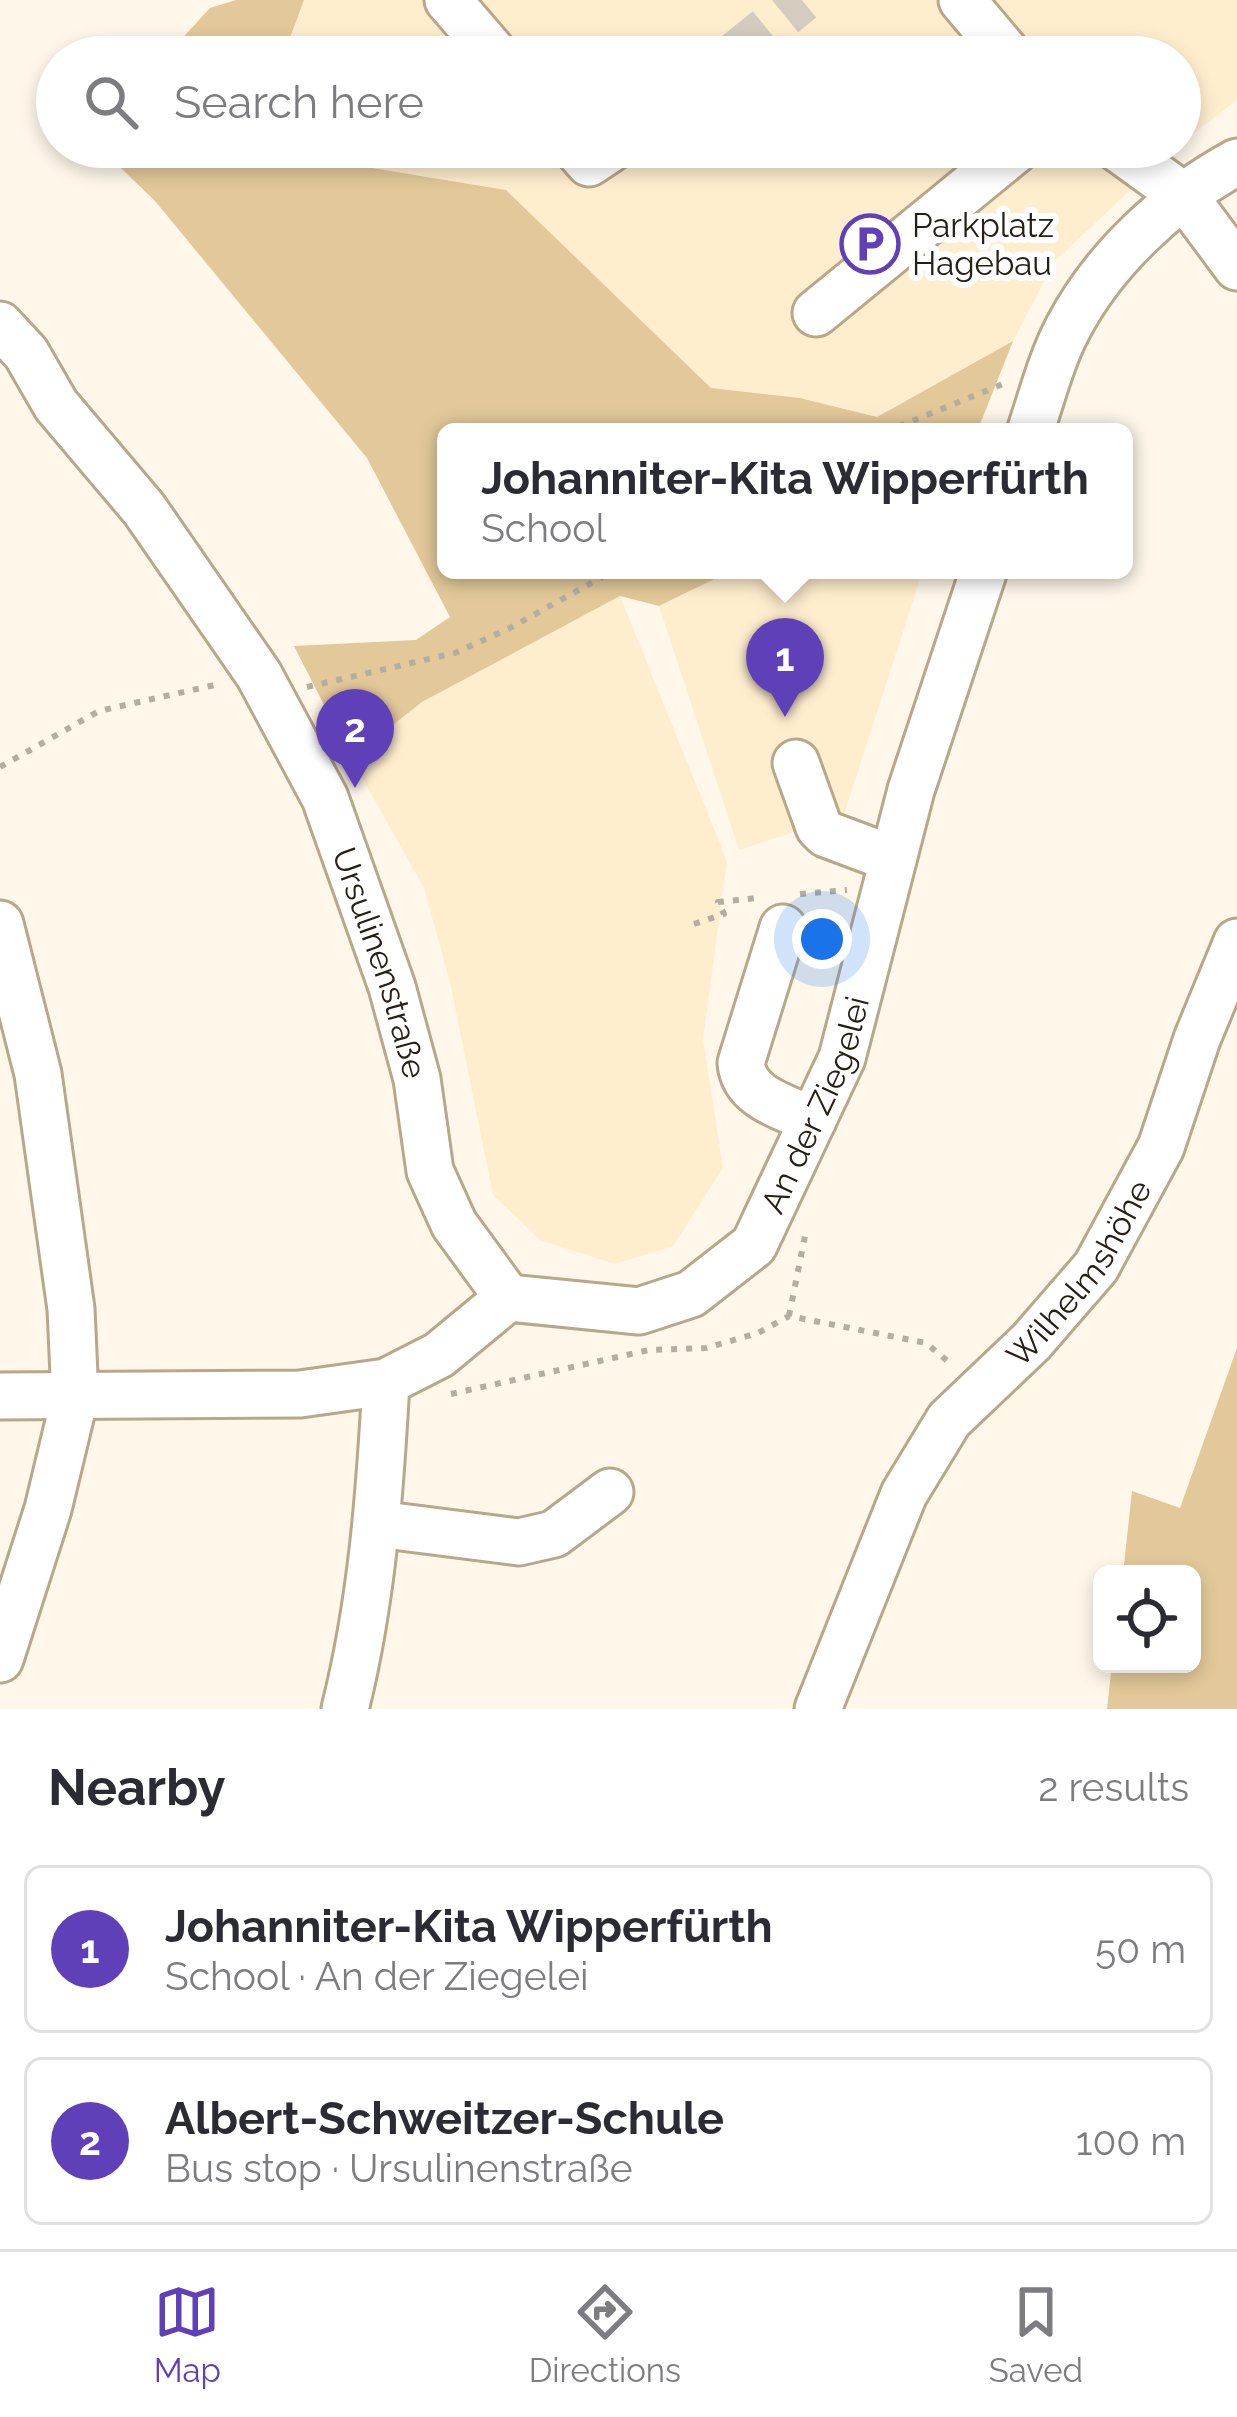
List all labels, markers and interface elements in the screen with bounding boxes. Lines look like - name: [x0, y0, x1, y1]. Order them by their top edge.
- search box: [36, 36, 1201, 168]
- icon: search: [78, 69, 144, 135]
- text: Search here: [174, 76, 424, 129]
- place label: Parkplatz Hagebau: [912, 206, 1054, 283]
- parking icon: Parkplatz Hagebau: [839, 213, 901, 275]
- popup: [437, 423, 1133, 579]
- text: Johanniter-Kita Wipperfürth: [481, 452, 1089, 505]
- text: School: [481, 505, 606, 551]
- pin: 1: [746, 618, 824, 717]
- pin: 2: [316, 689, 394, 788]
- street label: Ursulinenstraße: [325, 842, 435, 1082]
- your location: [792, 909, 852, 969]
- street label: An der Ziegelei: [753, 992, 877, 1219]
- street label: Wilhelmshöhe: [998, 1173, 1159, 1374]
- map controls: [1093, 1565, 1201, 1673]
- button: locate: [1093, 1565, 1201, 1673]
- text: Nearby: [48, 1757, 225, 1817]
- text: 2 results: [1038, 1764, 1189, 1810]
- text: Johanniter-Kita Wipperfürth: [165, 1900, 773, 1953]
- text: 1: [80, 1926, 100, 1972]
- text: 50 m: [1095, 1926, 1186, 1972]
- text: School · An der Ziegelei: [165, 1953, 589, 1999]
- text: Albert-Schweitzer-Schule: [165, 2092, 724, 2145]
- text: 2: [79, 2118, 101, 2164]
- text: 100 m: [1076, 2118, 1186, 2164]
- text: Bus stop · Ursulinenstraße: [165, 2145, 633, 2191]
- tab: Map: [154, 2279, 221, 2390]
- tab: Directions: [529, 2279, 681, 2390]
- tab: Saved: [989, 2279, 1083, 2390]

